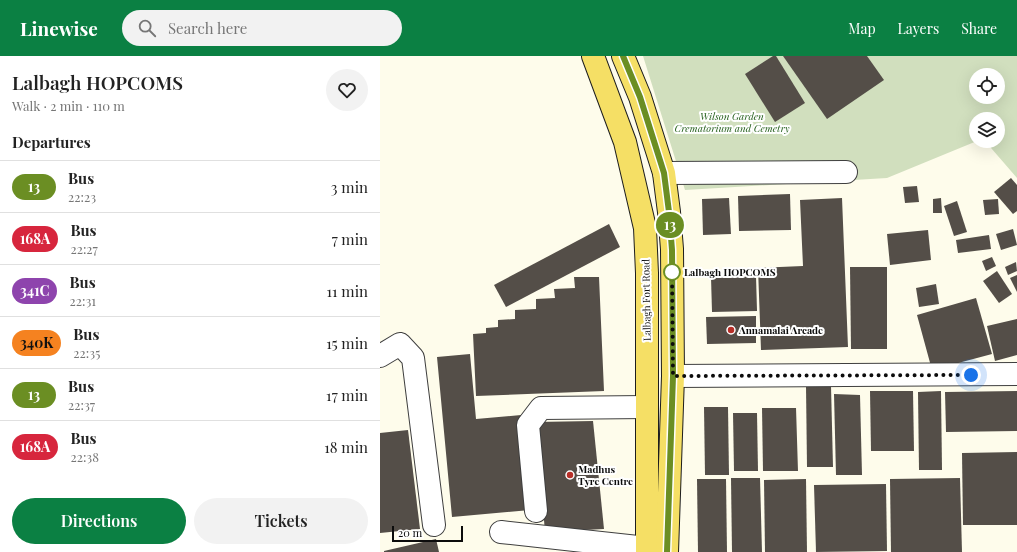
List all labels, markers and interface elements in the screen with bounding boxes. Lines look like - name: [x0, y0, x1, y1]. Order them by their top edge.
- search box: [122, 10, 402, 46]
- text: Linewise: [20, 15, 98, 41]
- icon: search: [136, 17, 158, 39]
- text: Search here: [168, 18, 247, 38]
- text: Map: [848, 19, 876, 38]
- text: Layers: [898, 19, 939, 38]
- text: Share: [961, 19, 997, 38]
- map controls: [969, 68, 1005, 148]
- button: locate: [969, 68, 1005, 104]
- text: Lalbagh HOPCOMS: [12, 69, 183, 95]
- button: heart: [326, 69, 368, 111]
- text: Walk · 2 min · 110 m: [12, 97, 125, 114]
- park label: Wilson Garden Crematorium and Cemetry: [675, 109, 790, 135]
- button: layers: [969, 112, 1005, 148]
- text: Departures: [12, 132, 91, 152]
- text: Bus: [68, 168, 94, 188]
- text: 13: [28, 177, 40, 196]
- text: 3 min: [331, 177, 368, 197]
- text: 22:23: [68, 188, 96, 205]
- line badge: 13: [652, 212, 688, 238]
- text: 13: [664, 215, 676, 234]
- text: Bus: [70, 220, 97, 240]
- text: 168A: [20, 229, 50, 248]
- text: 7 min: [332, 229, 368, 249]
- text: 22:27: [70, 240, 98, 257]
- street label: Lalbagh Fort Road: [638, 259, 654, 341]
- marker: Lalbagh HOPCOMS: [663, 263, 681, 281]
- place label: Lalbagh HOPCOMS: [684, 265, 776, 279]
- text: Bus: [69, 272, 96, 292]
- text: 341C: [20, 281, 49, 300]
- text: 11 min: [326, 281, 368, 301]
- text: 22:31: [69, 292, 96, 309]
- place label: Annamalai Arcade: [738, 323, 823, 337]
- text: Bus: [73, 324, 99, 344]
- marker: Annamalai Arcade: [726, 325, 736, 335]
- text: 340K: [20, 333, 53, 352]
- text: 15 min: [326, 333, 368, 353]
- text: 22:35: [73, 344, 100, 361]
- your location: [961, 365, 981, 385]
- text: Bus: [68, 376, 94, 396]
- text: 13: [28, 385, 40, 404]
- text: 17 min: [326, 385, 368, 405]
- text: 22:37: [68, 396, 95, 413]
- text: Bus: [70, 428, 97, 448]
- text: 168A: [20, 437, 50, 456]
- text: 18 min: [324, 437, 368, 457]
- text: 22:38: [70, 448, 99, 465]
- place label: Madhus Tyre Centre: [578, 462, 633, 488]
- marker: Madhus Tyre Centre: [565, 470, 575, 480]
- button: Directions: [12, 498, 186, 544]
- button: Tickets: [194, 498, 368, 544]
- scale bar: [392, 524, 463, 543]
- text: 20 m: [398, 525, 422, 540]

